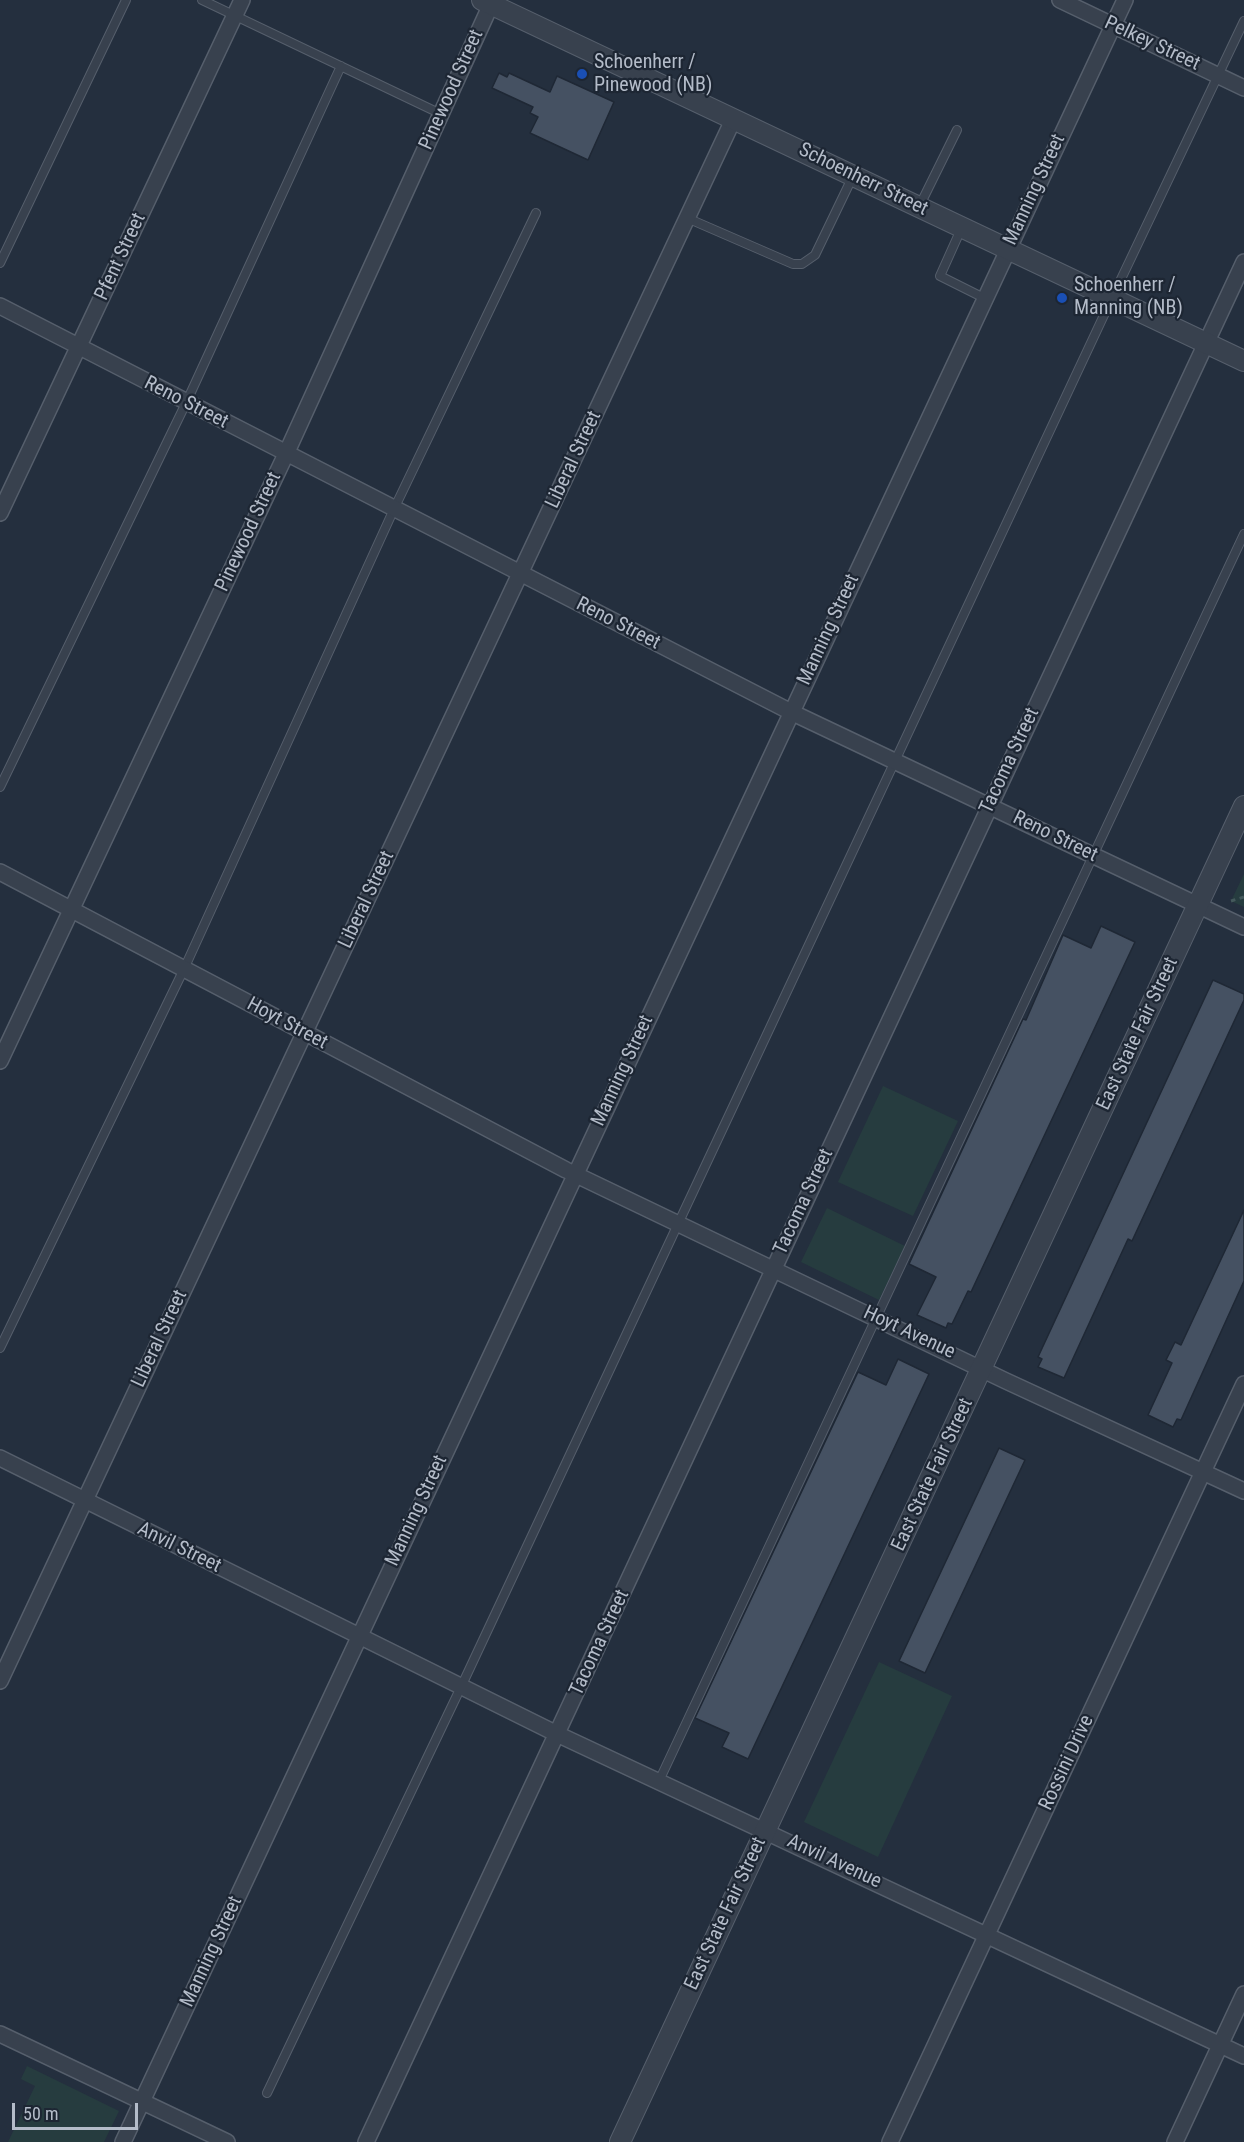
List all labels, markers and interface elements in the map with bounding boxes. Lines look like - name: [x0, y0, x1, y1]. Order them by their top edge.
- street label: Pelkey Street: [1100, 11, 1204, 77]
- street label: Pinewood Street: [415, 26, 489, 154]
- place label: Schoenherr / Pinewood (NB): [594, 51, 712, 98]
- marker: Schoenherr / Pinewood (NB): [575, 67, 589, 81]
- street label: Manning Street: [999, 131, 1071, 249]
- street label: Schoenherr Street: [794, 138, 932, 222]
- street label: Pfent Street: [90, 210, 152, 304]
- place label: Schoenherr / Manning (NB): [1074, 274, 1183, 321]
- marker: Schoenherr / Manning (NB): [1055, 291, 1069, 305]
- street label: Reno Street: [140, 372, 232, 434]
- street label: Liberal Street: [541, 407, 607, 513]
- street label: Pinewood Street: [211, 468, 287, 596]
- street label: Manning Street: [793, 571, 865, 689]
- street label: Reno Street: [572, 593, 664, 655]
- street label: Tacoma Street: [975, 704, 1045, 818]
- street label: Reno Street: [1009, 806, 1101, 868]
- street label: Liberal Street: [334, 847, 400, 953]
- street label: East State Fair Street: [1092, 954, 1184, 1114]
- street label: Hoyt Street: [243, 993, 331, 1055]
- street label: Manning Street: [587, 1012, 659, 1130]
- street label: Tacoma Street: [769, 1145, 839, 1259]
- street label: Liberal Street: [127, 1286, 193, 1392]
- street label: Hoyt Avenue: [859, 1301, 959, 1365]
- street label: East State Fair Street: [887, 1395, 979, 1555]
- street label: Manning Street: [381, 1452, 453, 1570]
- street label: Anvil Street: [133, 1517, 225, 1579]
- street label: Tacoma Street: [565, 1586, 635, 1700]
- street label: Rossini Drive: [1035, 1712, 1099, 1814]
- street label: Anvil Avenue: [783, 1830, 885, 1894]
- street label: East State Fair Street: [680, 1834, 772, 1994]
- street label: Manning Street: [176, 1893, 248, 2011]
- scale bar: [15, 2091, 141, 2129]
- text: 50 m: [23, 2103, 58, 2124]

